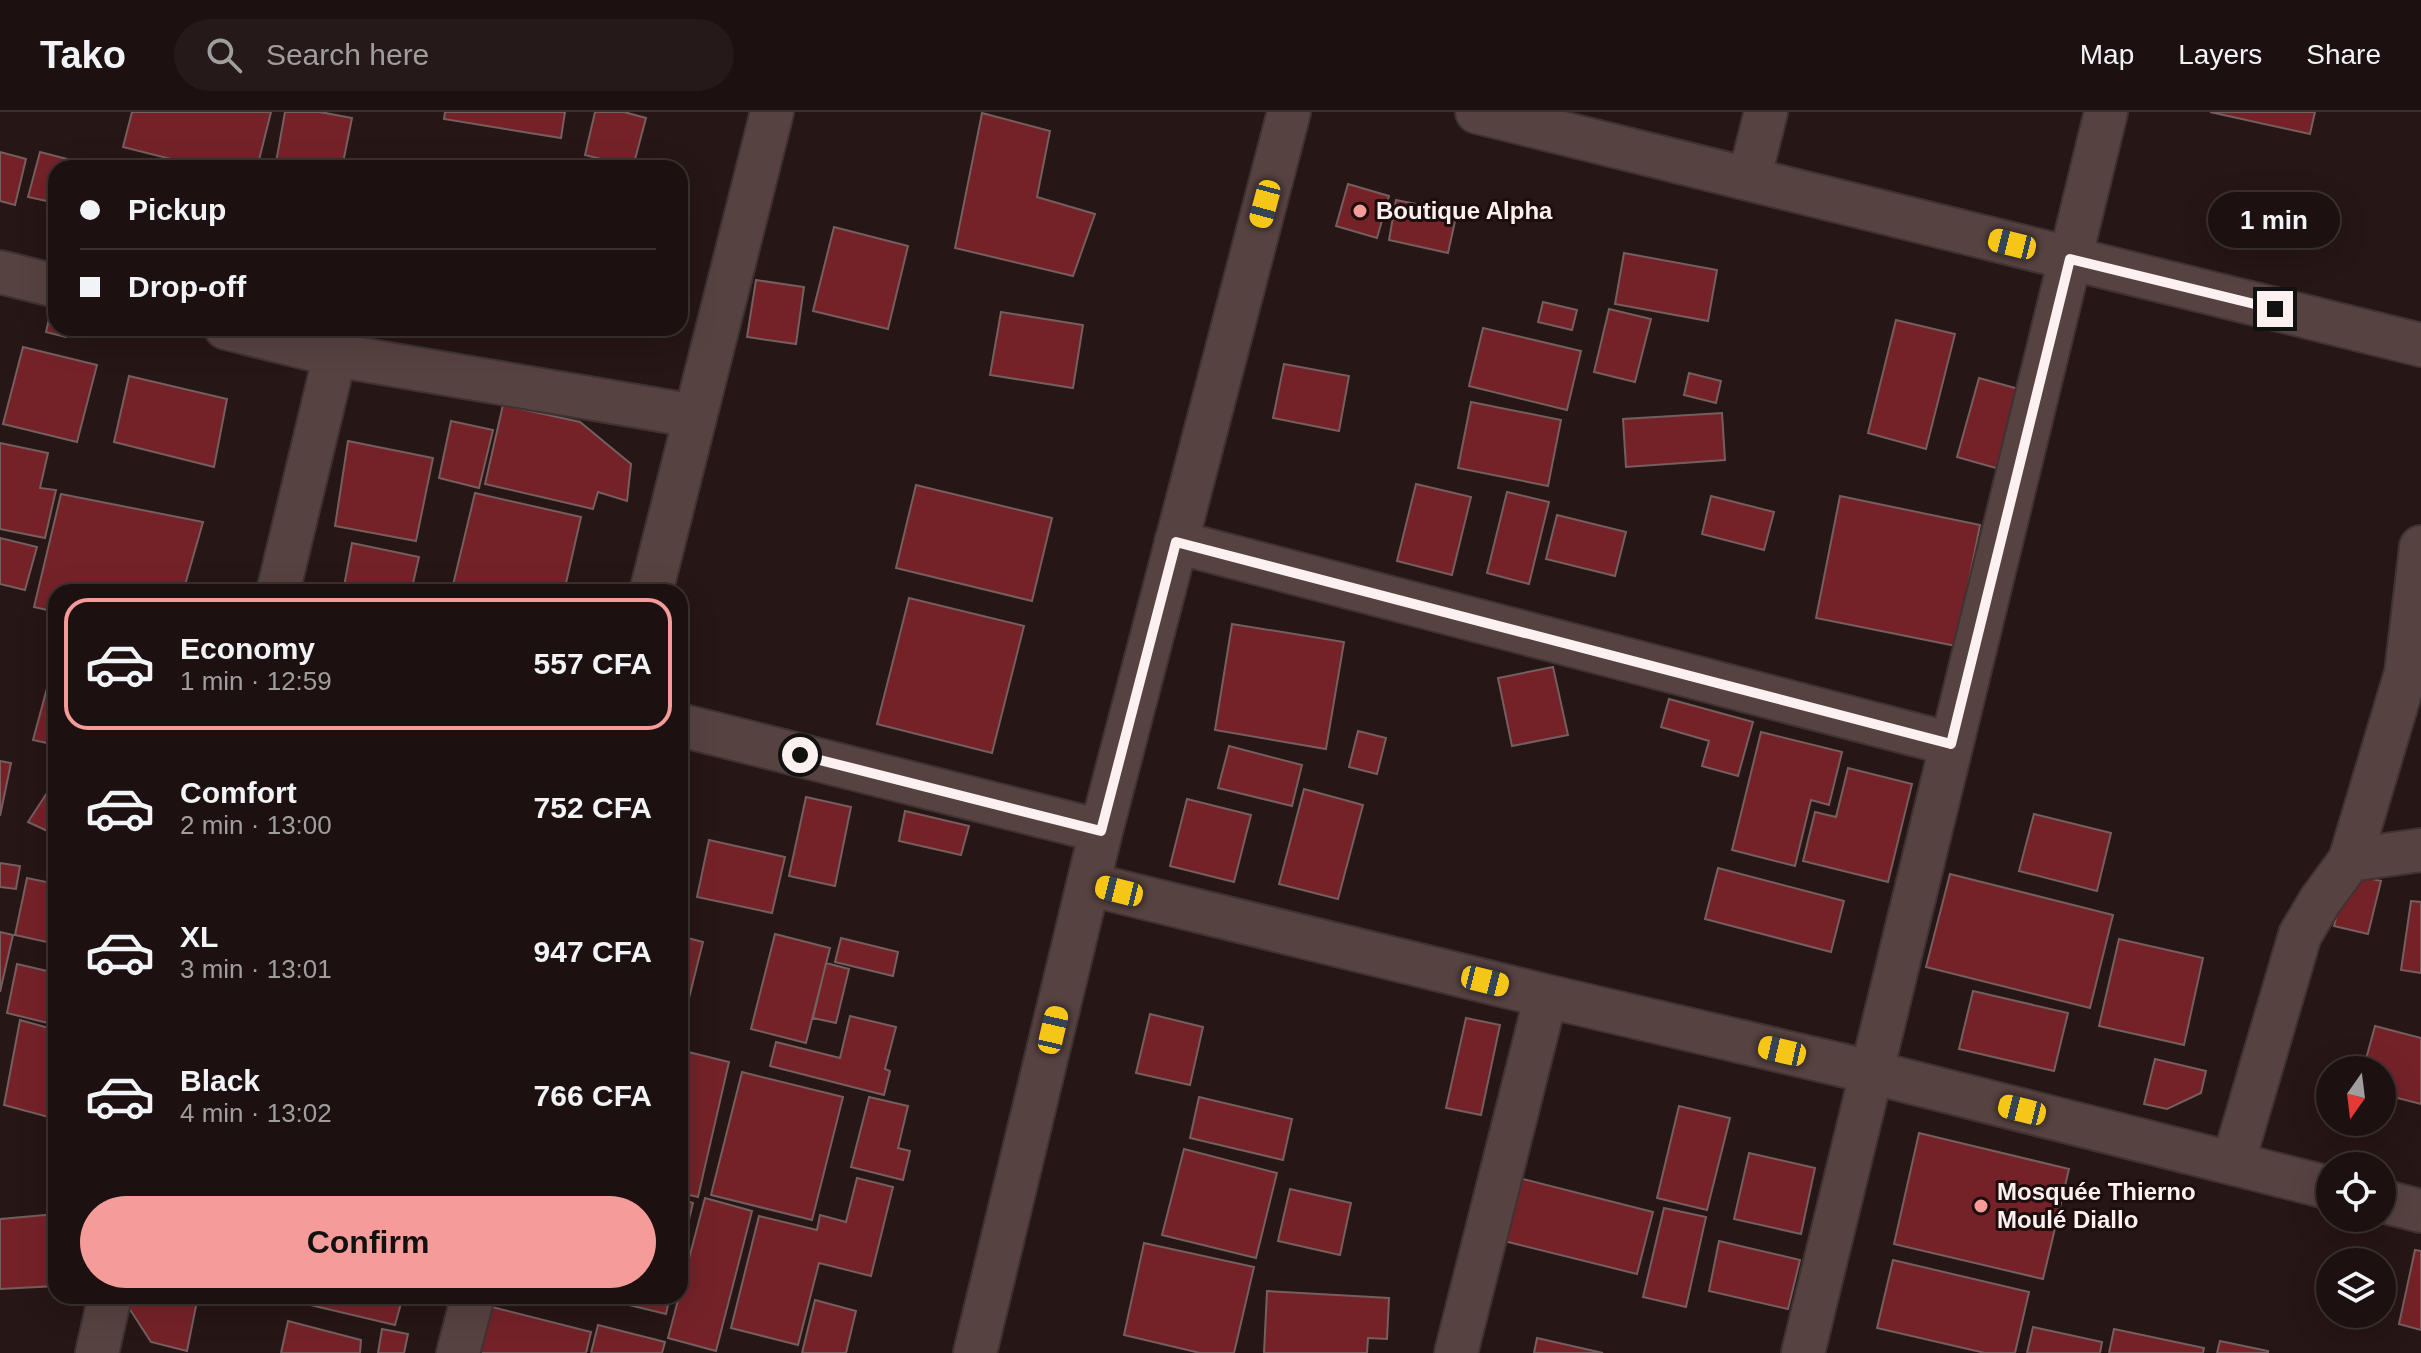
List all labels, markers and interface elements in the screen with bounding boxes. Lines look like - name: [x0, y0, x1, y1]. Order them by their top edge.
- search box: [174, 19, 734, 91]
- icon: search: [202, 33, 246, 77]
- text: Tako: [40, 34, 126, 76]
- text: Search here: [266, 38, 429, 71]
- text: Map: [2080, 39, 2134, 70]
- text: Layers: [2178, 39, 2262, 70]
- text: Share: [2306, 39, 2381, 70]
- car: [1247, 178, 1283, 230]
- text: Pickup: [128, 193, 226, 226]
- callout: 1 min: [2209, 193, 2341, 249]
- place label: Boutique Alpha: [1376, 197, 1553, 224]
- marker: Boutique Alpha: [1351, 202, 1369, 220]
- text: 1 min: [2240, 205, 2308, 235]
- car: [1986, 227, 2038, 261]
- text: Drop-off: [128, 270, 246, 303]
- route end: [2257, 291, 2293, 327]
- icon: car: [84, 628, 156, 700]
- text: Economy: [180, 632, 315, 665]
- text: 557 CFA: [534, 647, 652, 680]
- text: 1 min · 12:59: [180, 666, 332, 696]
- route start: [782, 737, 818, 773]
- icon: car: [84, 772, 156, 844]
- text: Comfort: [180, 776, 297, 809]
- text: 752 CFA: [534, 791, 652, 824]
- text: 2 min · 13:00: [180, 810, 332, 840]
- car: [1093, 874, 1145, 908]
- icon: car: [84, 916, 156, 988]
- text: XL: [180, 920, 218, 953]
- text: 947 CFA: [534, 935, 652, 968]
- text: 3 min · 13:01: [180, 954, 332, 984]
- car: [1459, 964, 1511, 998]
- car: [1036, 1004, 1070, 1056]
- car: [1756, 1034, 1808, 1068]
- north arrow: [2316, 1056, 2396, 1136]
- map controls: [2316, 1056, 2396, 1328]
- icon: car: [84, 1060, 156, 1132]
- text: Black: [180, 1064, 260, 1097]
- text: 766 CFA: [534, 1079, 652, 1112]
- car: [1996, 1093, 2048, 1127]
- text: 4 min · 13:02: [180, 1098, 332, 1128]
- button: locate: [2316, 1152, 2396, 1232]
- place label: Mosquée Thierno Moulé Diallo: [1997, 1178, 2196, 1233]
- button: Confirm: [80, 1196, 656, 1288]
- marker: Mosquée Thierno Moulé Diallo: [1972, 1197, 1990, 1215]
- button: layers: [2316, 1248, 2396, 1328]

